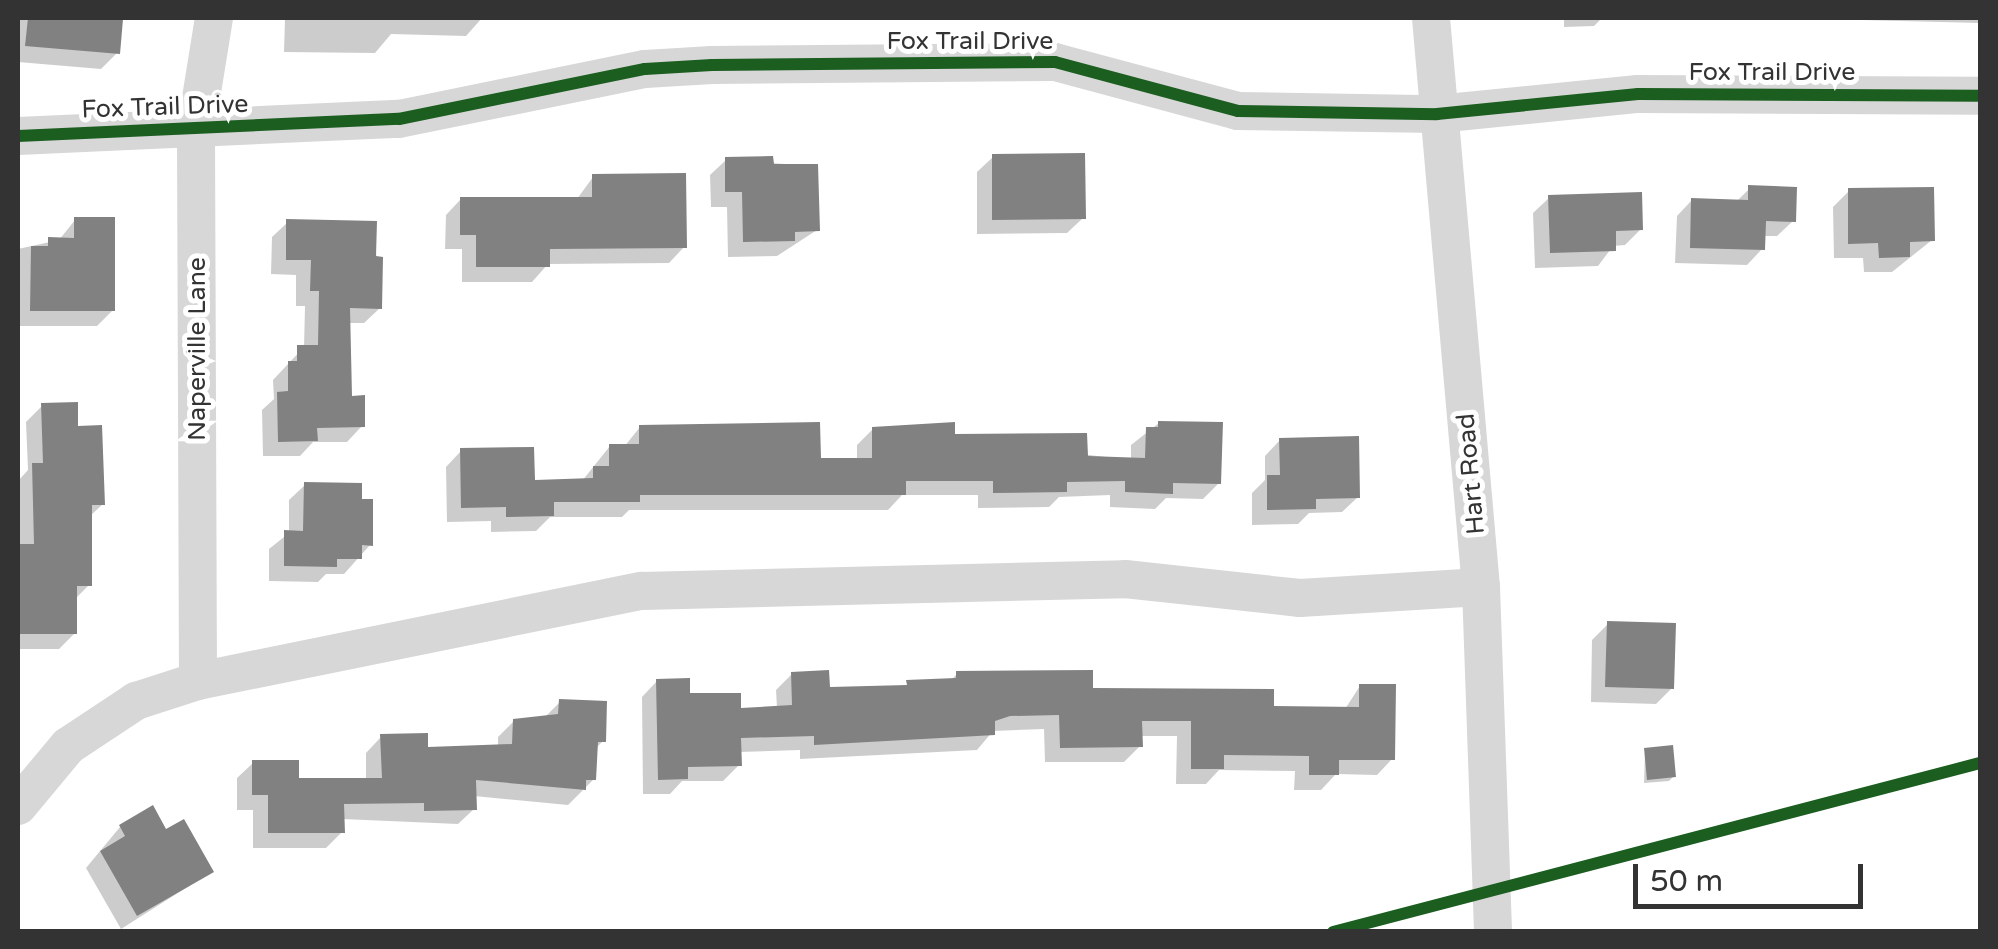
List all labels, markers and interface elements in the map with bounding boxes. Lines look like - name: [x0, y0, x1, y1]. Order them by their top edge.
- street label: Fox Trail Drive: [887, 26, 1053, 56]
- street label: Fox Trail Drive: [1689, 57, 1855, 87]
- street label: Fox Trail Drive: [81, 89, 249, 125]
- street label: Naperville Lane: [182, 257, 212, 441]
- street label: Hart Road: [1451, 412, 1491, 536]
- scale bar: [1638, 844, 1868, 906]
- text: 50 m: [1650, 863, 1723, 900]

